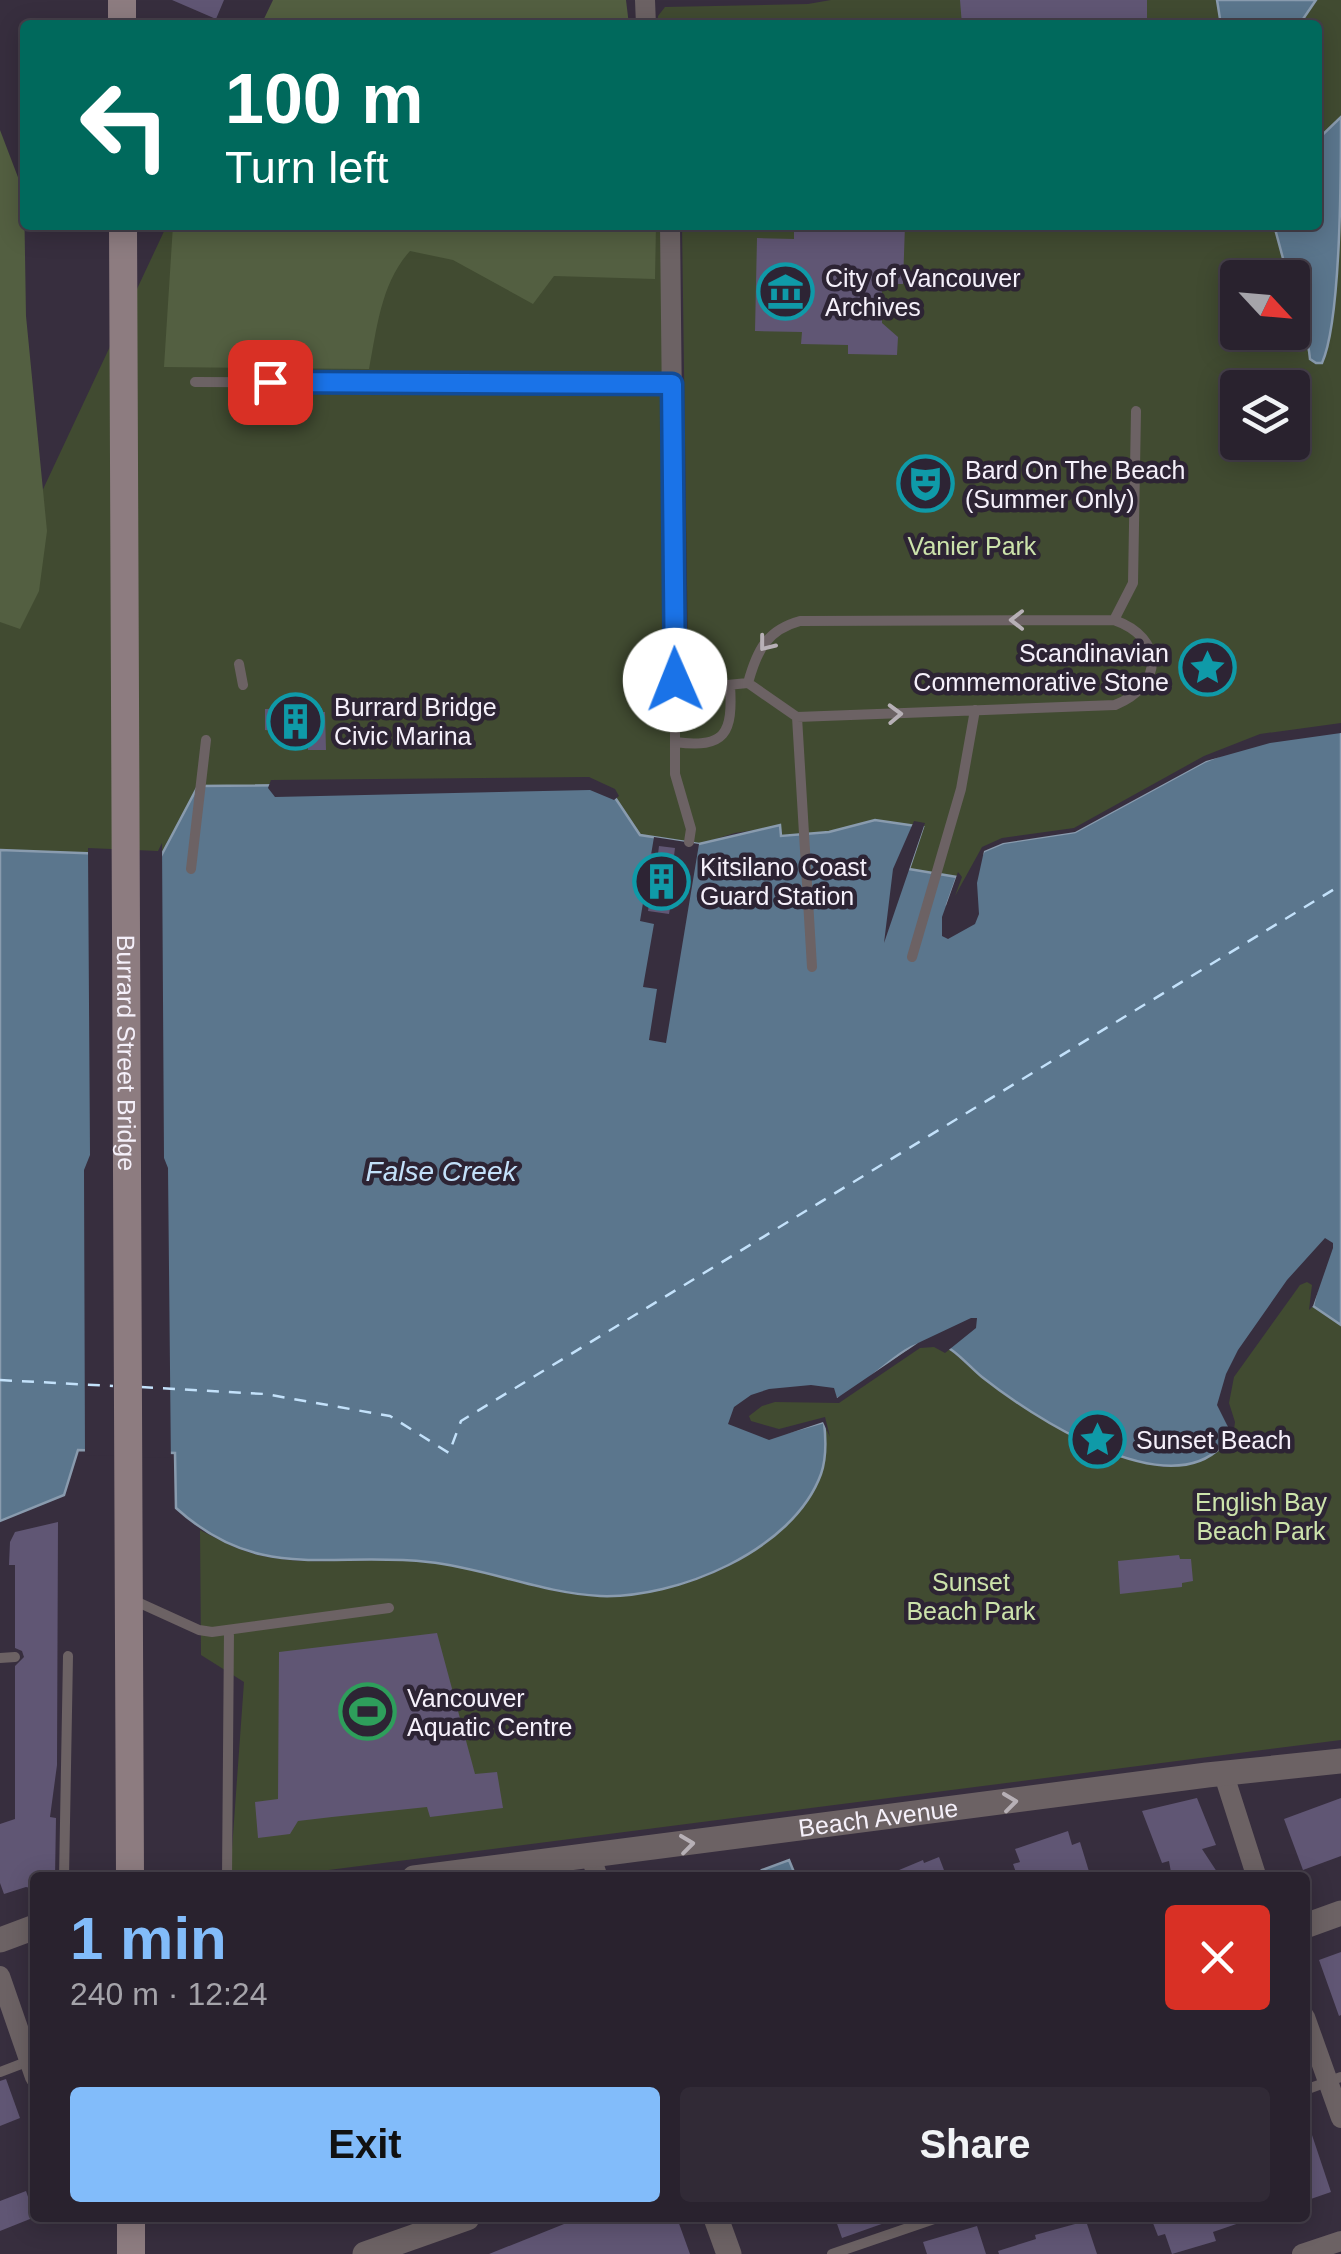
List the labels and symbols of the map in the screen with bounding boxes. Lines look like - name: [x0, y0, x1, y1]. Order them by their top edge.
- north arrow: [1220, 260, 1310, 350]
- museum icon: City of Vancouver Archives: [756, 262, 816, 322]
- place label: City of Vancouver Archives: [825, 264, 1020, 321]
- pin: [228, 340, 313, 425]
- theatre icon: Bard On The Beach (Summer Only): [896, 454, 956, 514]
- place label: Bard On The Beach (Summer Only): [965, 456, 1186, 513]
- park label: Vanier Park: [908, 532, 1037, 560]
- one-way arrow: [1008, 609, 1024, 631]
- position arrow: [623, 628, 727, 732]
- one-way arrow: [760, 632, 777, 650]
- place icon: Scandinavian Commemorative Stone: [1178, 637, 1238, 697]
- place label: Scandinavian Commemorative Stone: [913, 639, 1169, 696]
- building icon: Burrard Bridge Civic Marina: [265, 691, 325, 751]
- place label: Burrard Bridge Civic Marina: [334, 693, 497, 750]
- one-way arrow: [887, 703, 903, 724]
- building icon: Kitsilano Coast Guard Station: [631, 851, 691, 911]
- place label: Kitsilano Coast Guard Station: [700, 853, 867, 910]
- street label: Burrard Street Bridge: [112, 935, 141, 1171]
- water label: False Creek: [366, 1156, 518, 1187]
- place icon: Sunset Beach: [1067, 1410, 1127, 1470]
- place label: Sunset Beach: [1136, 1426, 1292, 1454]
- park label: English Bay Beach Park: [1195, 1488, 1328, 1545]
- park label: Sunset Beach Park: [906, 1568, 1036, 1625]
- sports icon: Vancouver Aquatic Centre: [338, 1682, 398, 1742]
- place label: Vancouver Aquatic Centre: [407, 1684, 572, 1741]
- one-way arrow: [1002, 1792, 1018, 1813]
- street label: Beach Avenue: [797, 1793, 960, 1842]
- one-way arrow: [680, 1834, 696, 1855]

